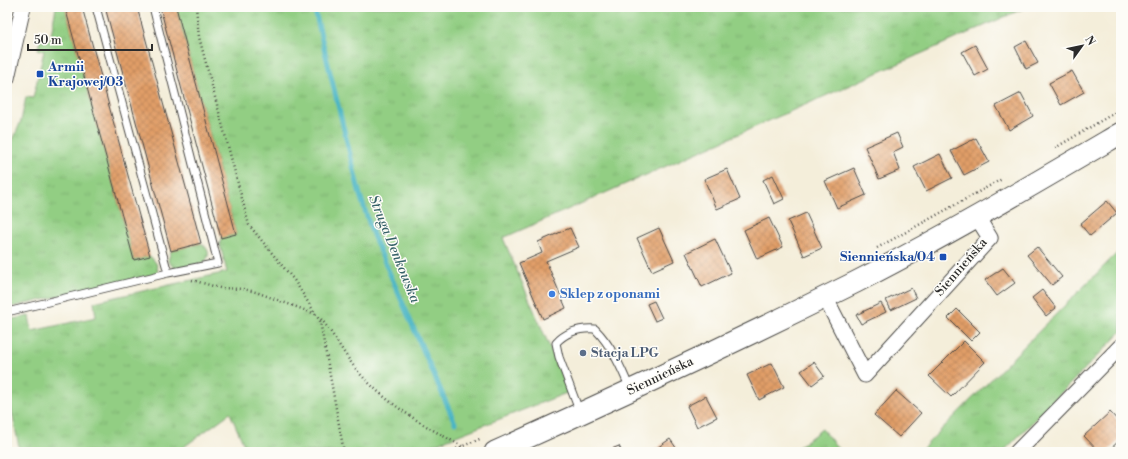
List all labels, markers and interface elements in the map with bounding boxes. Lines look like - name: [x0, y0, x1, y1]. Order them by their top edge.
- scale bar: [28, 26, 152, 52]
- north arrow: [1062, 26, 1102, 66]
- text: 50 m: [34, 33, 62, 48]
- text: N: [1081, 34, 1098, 49]
- place label: Armii Krajowej/03: [47, 59, 123, 90]
- marker: Armii Krajowej/03: [35, 69, 45, 79]
- water label: Struga Denkowska: [364, 192, 424, 306]
- street label: Siennieńska: [931, 234, 991, 299]
- place label: Siennieńska/04: [840, 249, 935, 265]
- marker: Siennieńska/04: [938, 252, 948, 262]
- place label: Sklep z oponami: [560, 286, 660, 302]
- marker: Sklep z oponami: [547, 289, 557, 299]
- place label: Stacja LPG: [591, 345, 660, 361]
- marker: Stacja LPG: [578, 348, 588, 358]
- street label: Siennieńska: [624, 353, 696, 399]

